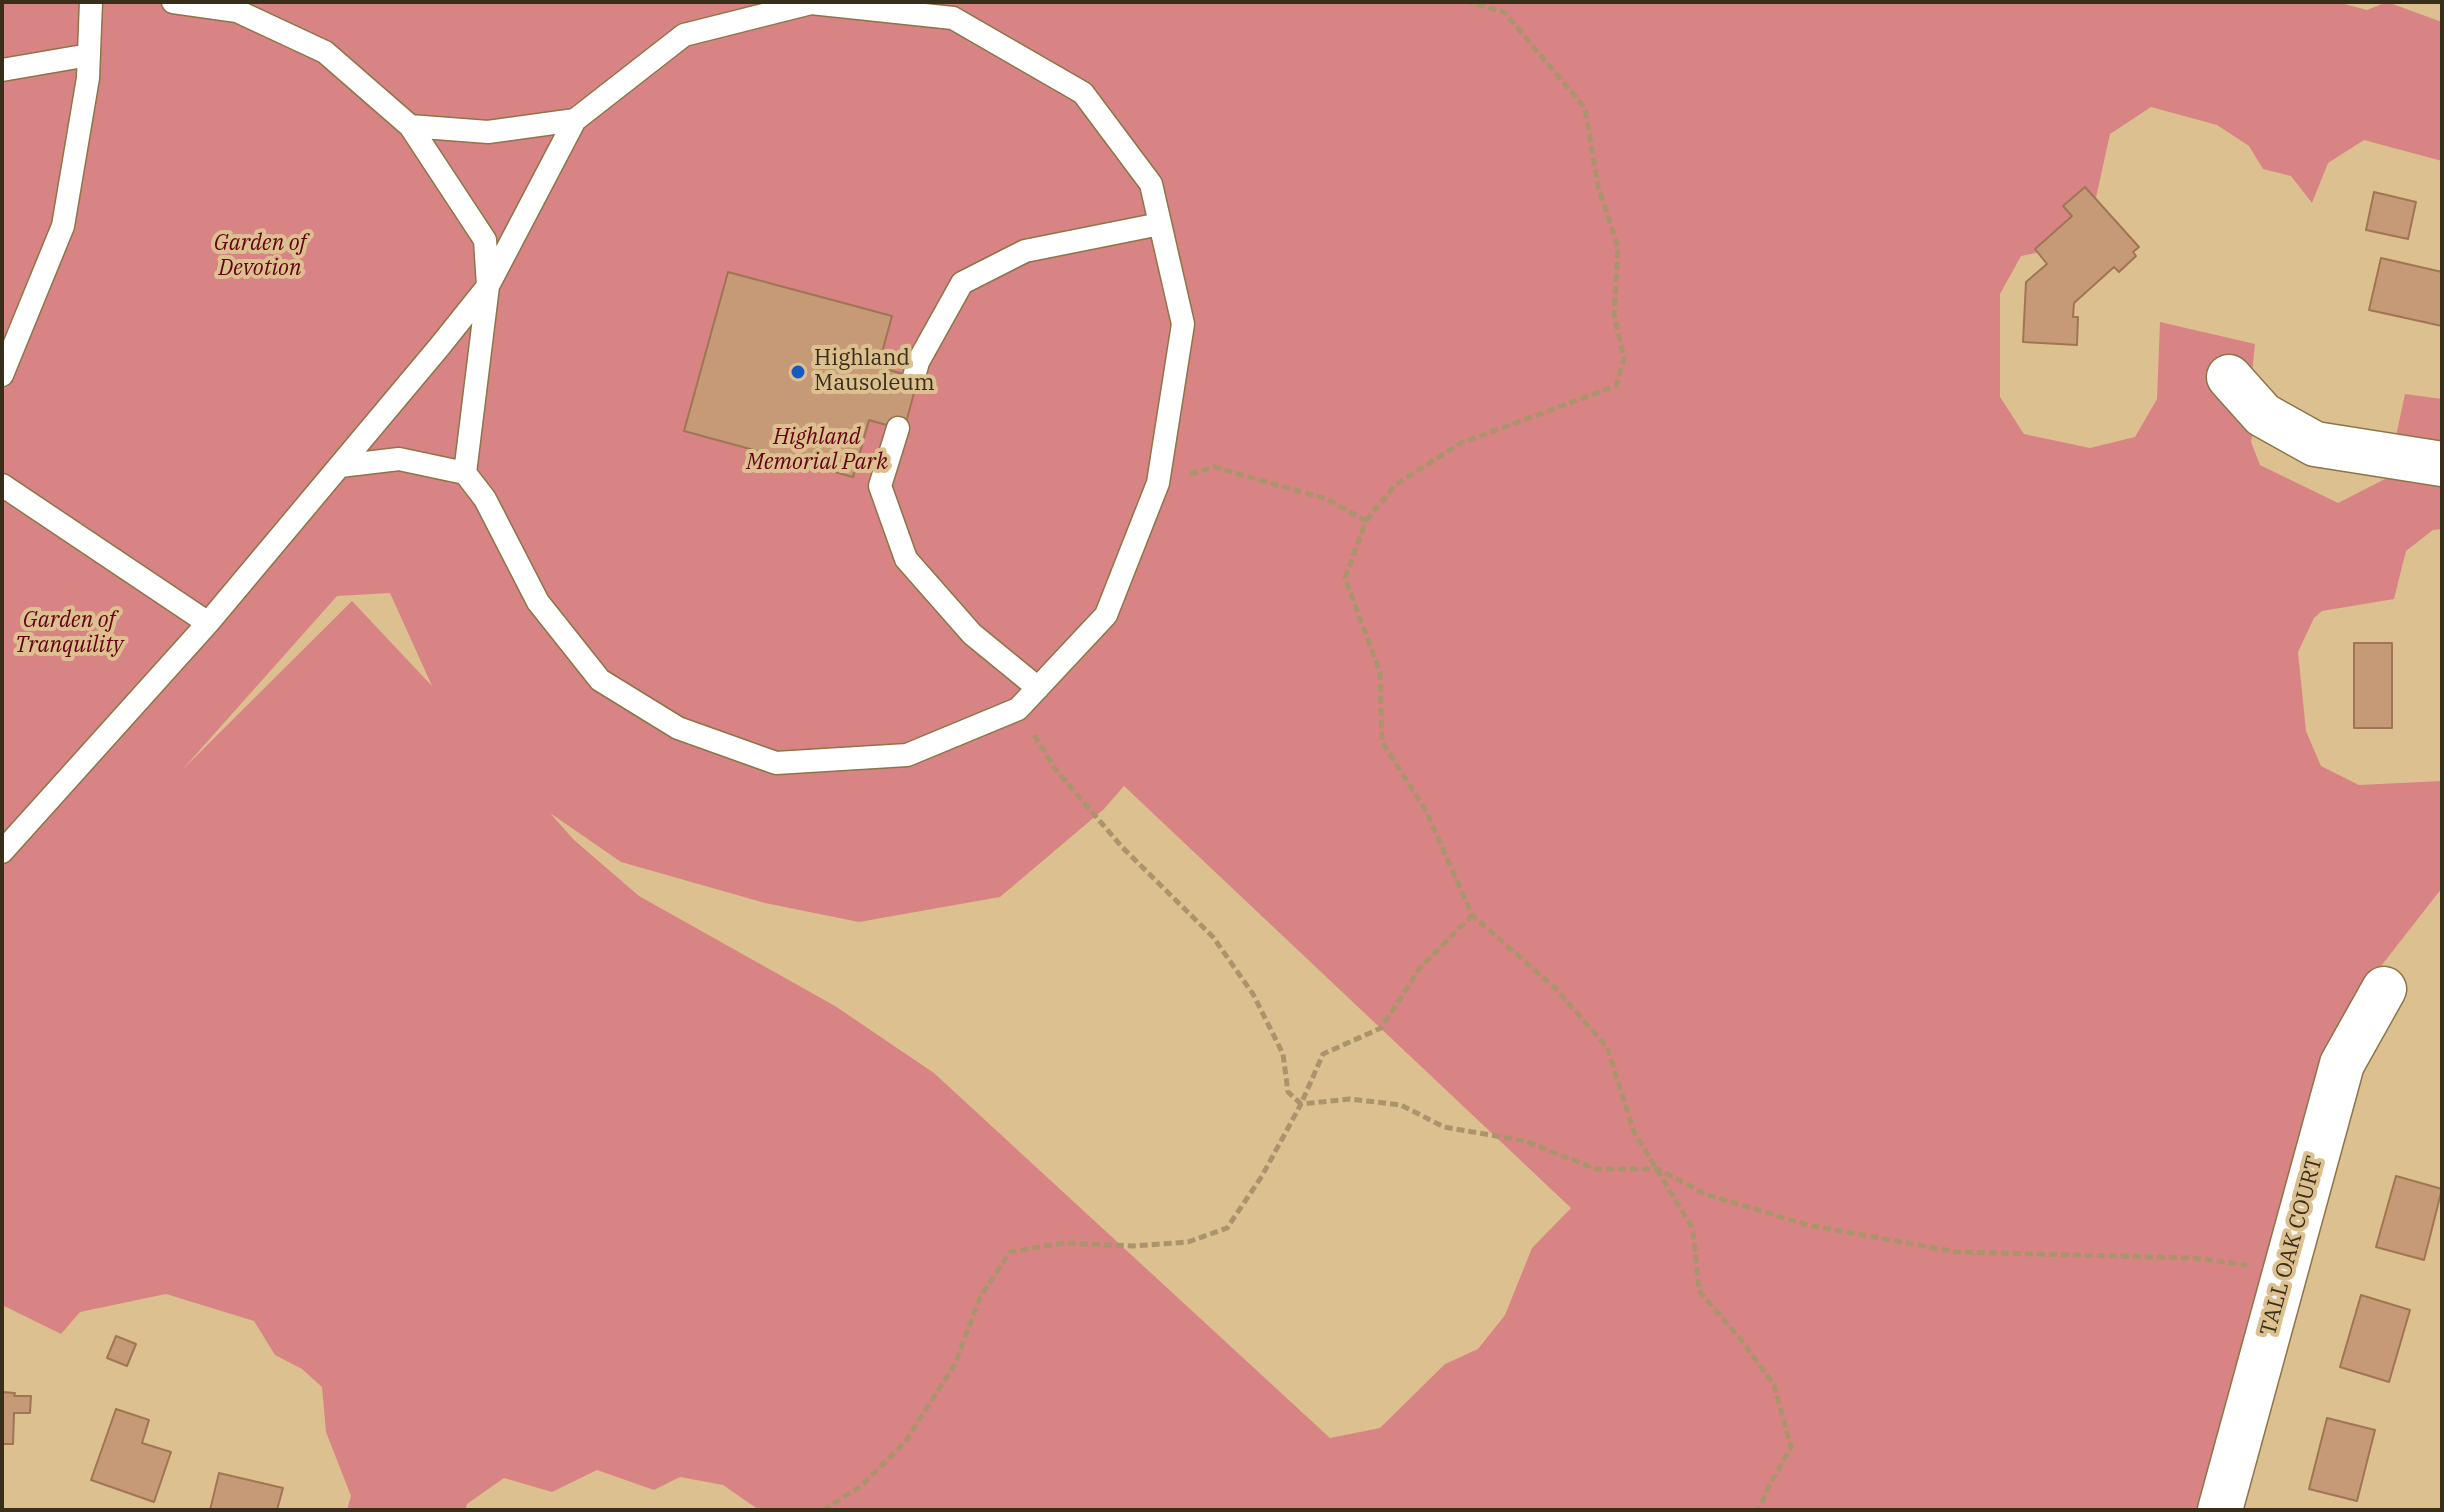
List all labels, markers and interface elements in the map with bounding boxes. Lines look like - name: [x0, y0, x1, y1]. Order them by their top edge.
- park label: Garden of Devotion: [214, 231, 306, 282]
- place label: Highland Mausoleum: [814, 346, 935, 398]
- marker: Highland Mausoleum: [789, 363, 807, 381]
- park label: Highland Memorial Park: [746, 425, 888, 476]
- park label: Garden of Tranquility: [15, 608, 123, 660]
- street label: TALL OAK COURT: [2255, 1153, 2329, 1339]

